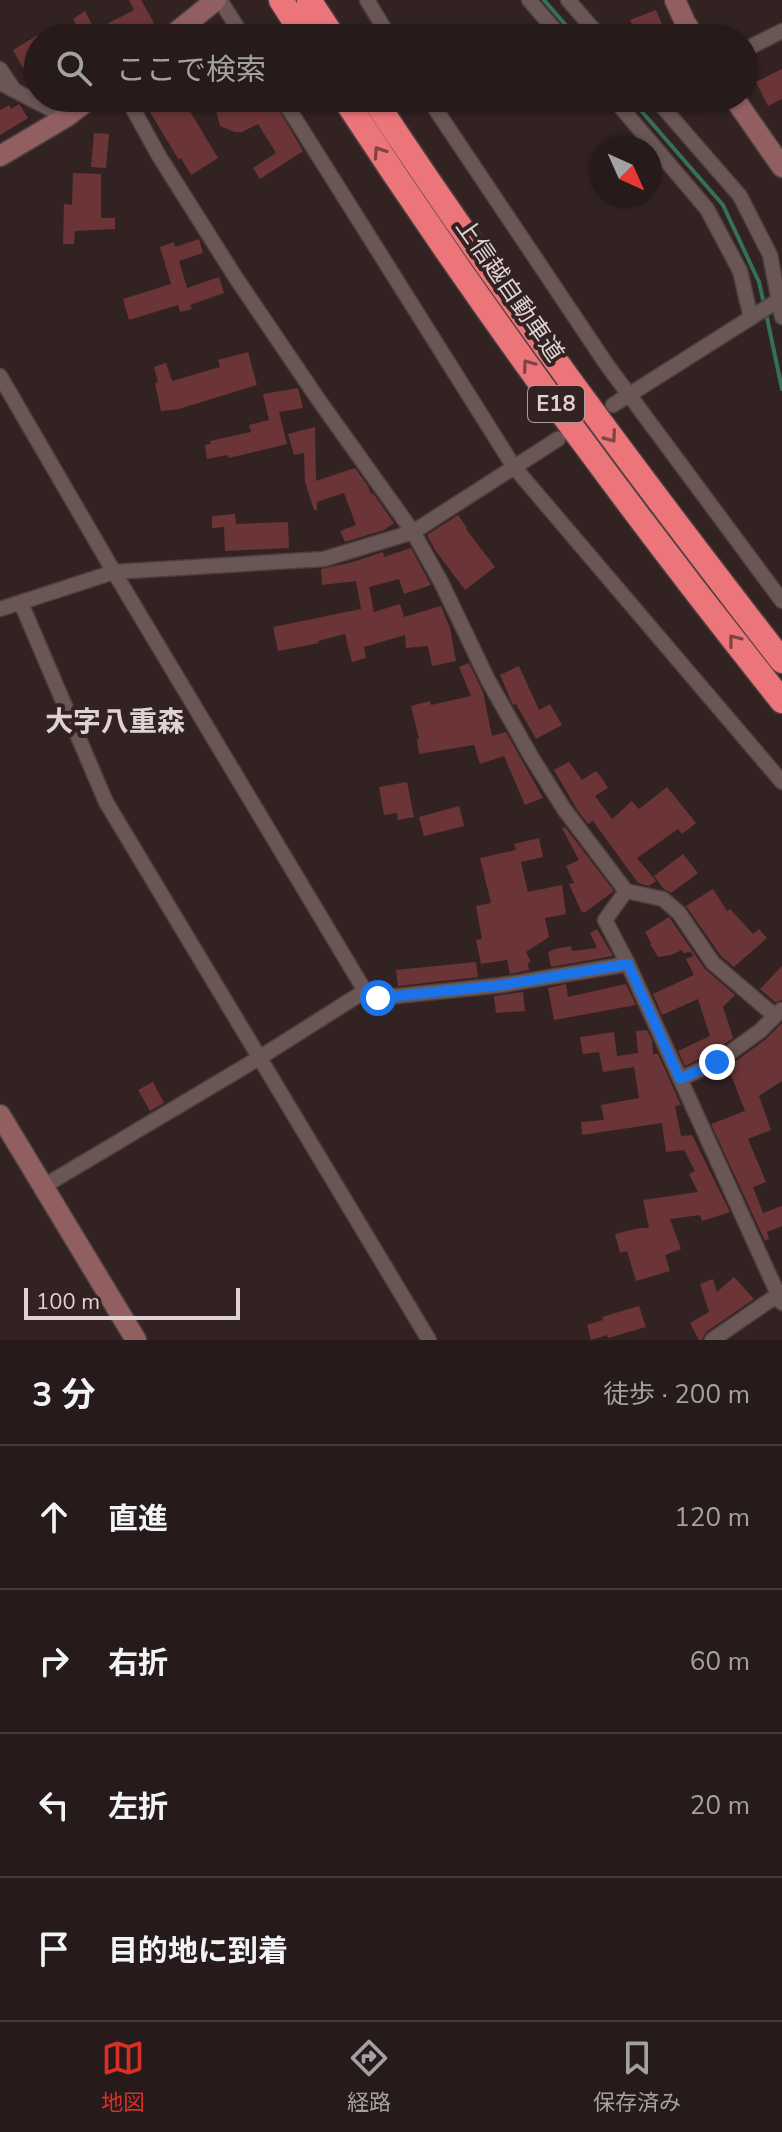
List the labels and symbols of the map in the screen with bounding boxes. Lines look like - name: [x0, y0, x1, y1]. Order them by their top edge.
- north arrow: [590, 136, 662, 208]
- one-way arrow: [374, 146, 389, 160]
- street label: 上信越自動車道: [449, 212, 571, 368]
- one-way arrow: [523, 359, 537, 373]
- road number: E18: [528, 386, 584, 422]
- one-way arrow: [601, 428, 616, 443]
- one-way arrow: [729, 634, 743, 649]
- district label: 大字八重森: [45, 703, 185, 741]
- route start: [360, 980, 396, 1016]
- route end: [699, 1044, 735, 1080]
- scale bar: [24, 1284, 240, 1320]

